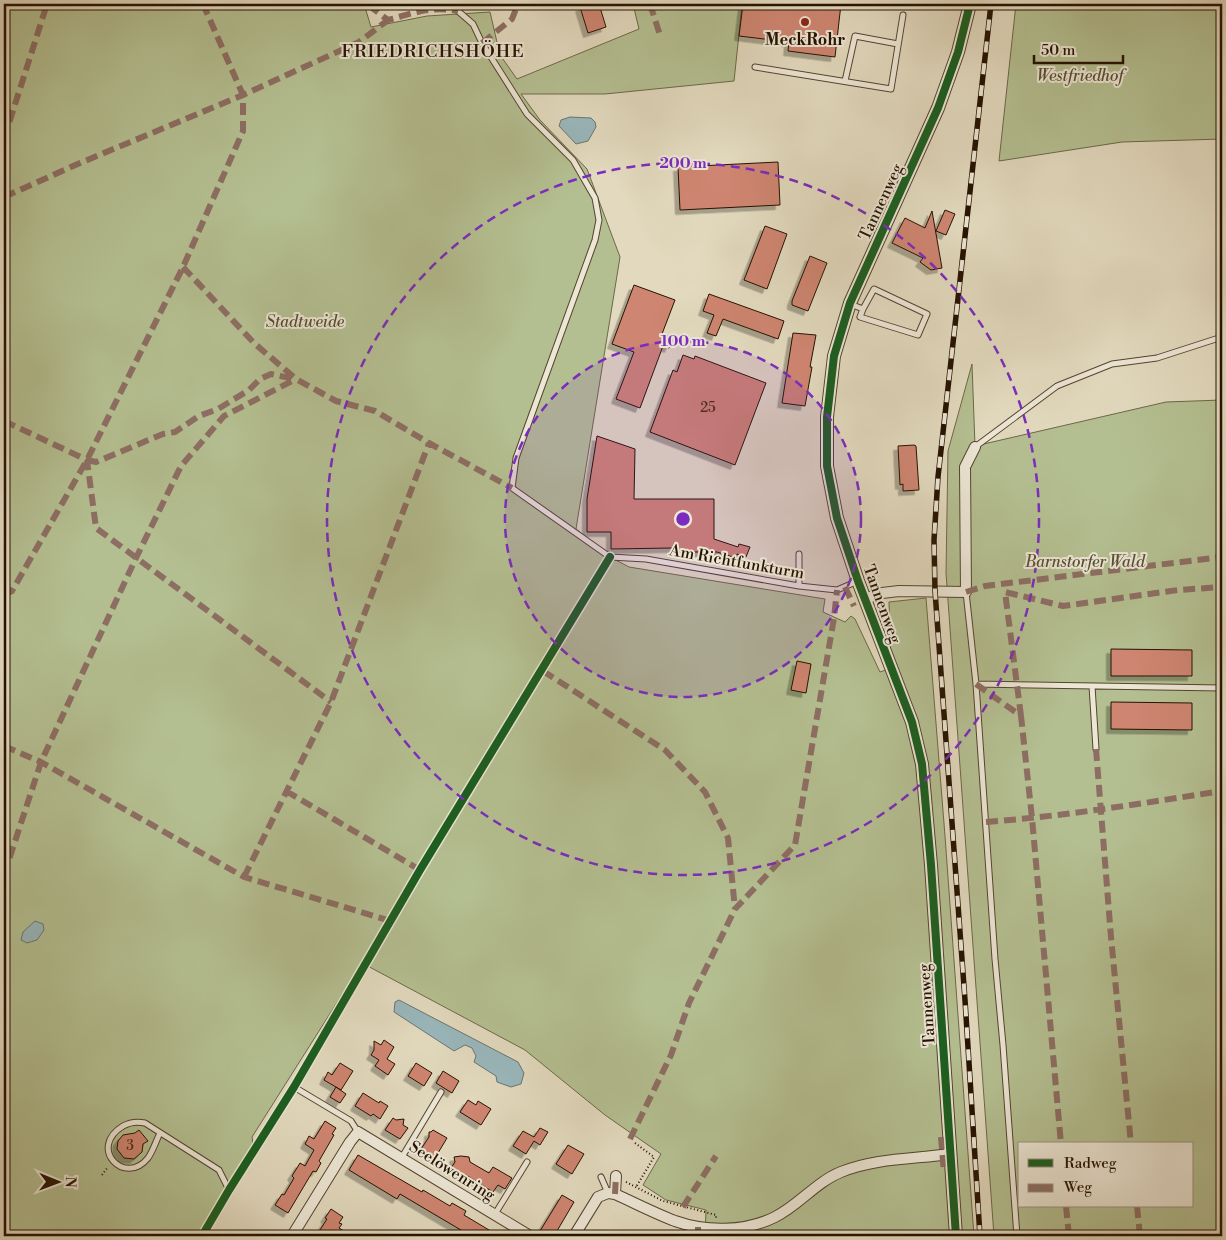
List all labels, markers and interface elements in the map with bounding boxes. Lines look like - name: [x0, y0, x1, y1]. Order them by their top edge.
- marker: MeckRohr: [799, 16, 811, 28]
- place label: MeckRohr: [765, 30, 845, 50]
- scale bar: [1034, 32, 1122, 64]
- district label: FRIEDRICHSHÖHE: [341, 40, 525, 63]
- text: 50 m: [1041, 41, 1075, 60]
- park label: Westfriedhof: [1037, 66, 1127, 86]
- text: 200 m: [659, 154, 707, 173]
- street label: Tannenweg: [855, 160, 908, 244]
- park label: Stadtweide: [266, 312, 345, 332]
- text: 100 m: [661, 332, 706, 351]
- house number: 25: [700, 399, 716, 417]
- centre of rings: [674, 510, 692, 528]
- street label: Am Richtfunkturm: [667, 540, 806, 584]
- park label: Barnstorfer Wald: [1024, 552, 1146, 572]
- street label: Tannenweg: [859, 562, 906, 647]
- street label: Tannenweg: [914, 963, 940, 1047]
- house number: 3: [126, 1137, 134, 1155]
- street label: Seelöwenring: [405, 1137, 499, 1206]
- legend: [1018, 1142, 1194, 1208]
- text: Radweg: [1064, 1154, 1117, 1173]
- north arrow: [32, 1158, 82, 1208]
- text: N: [61, 1177, 79, 1188]
- text: Weg: [1063, 1178, 1092, 1197]

